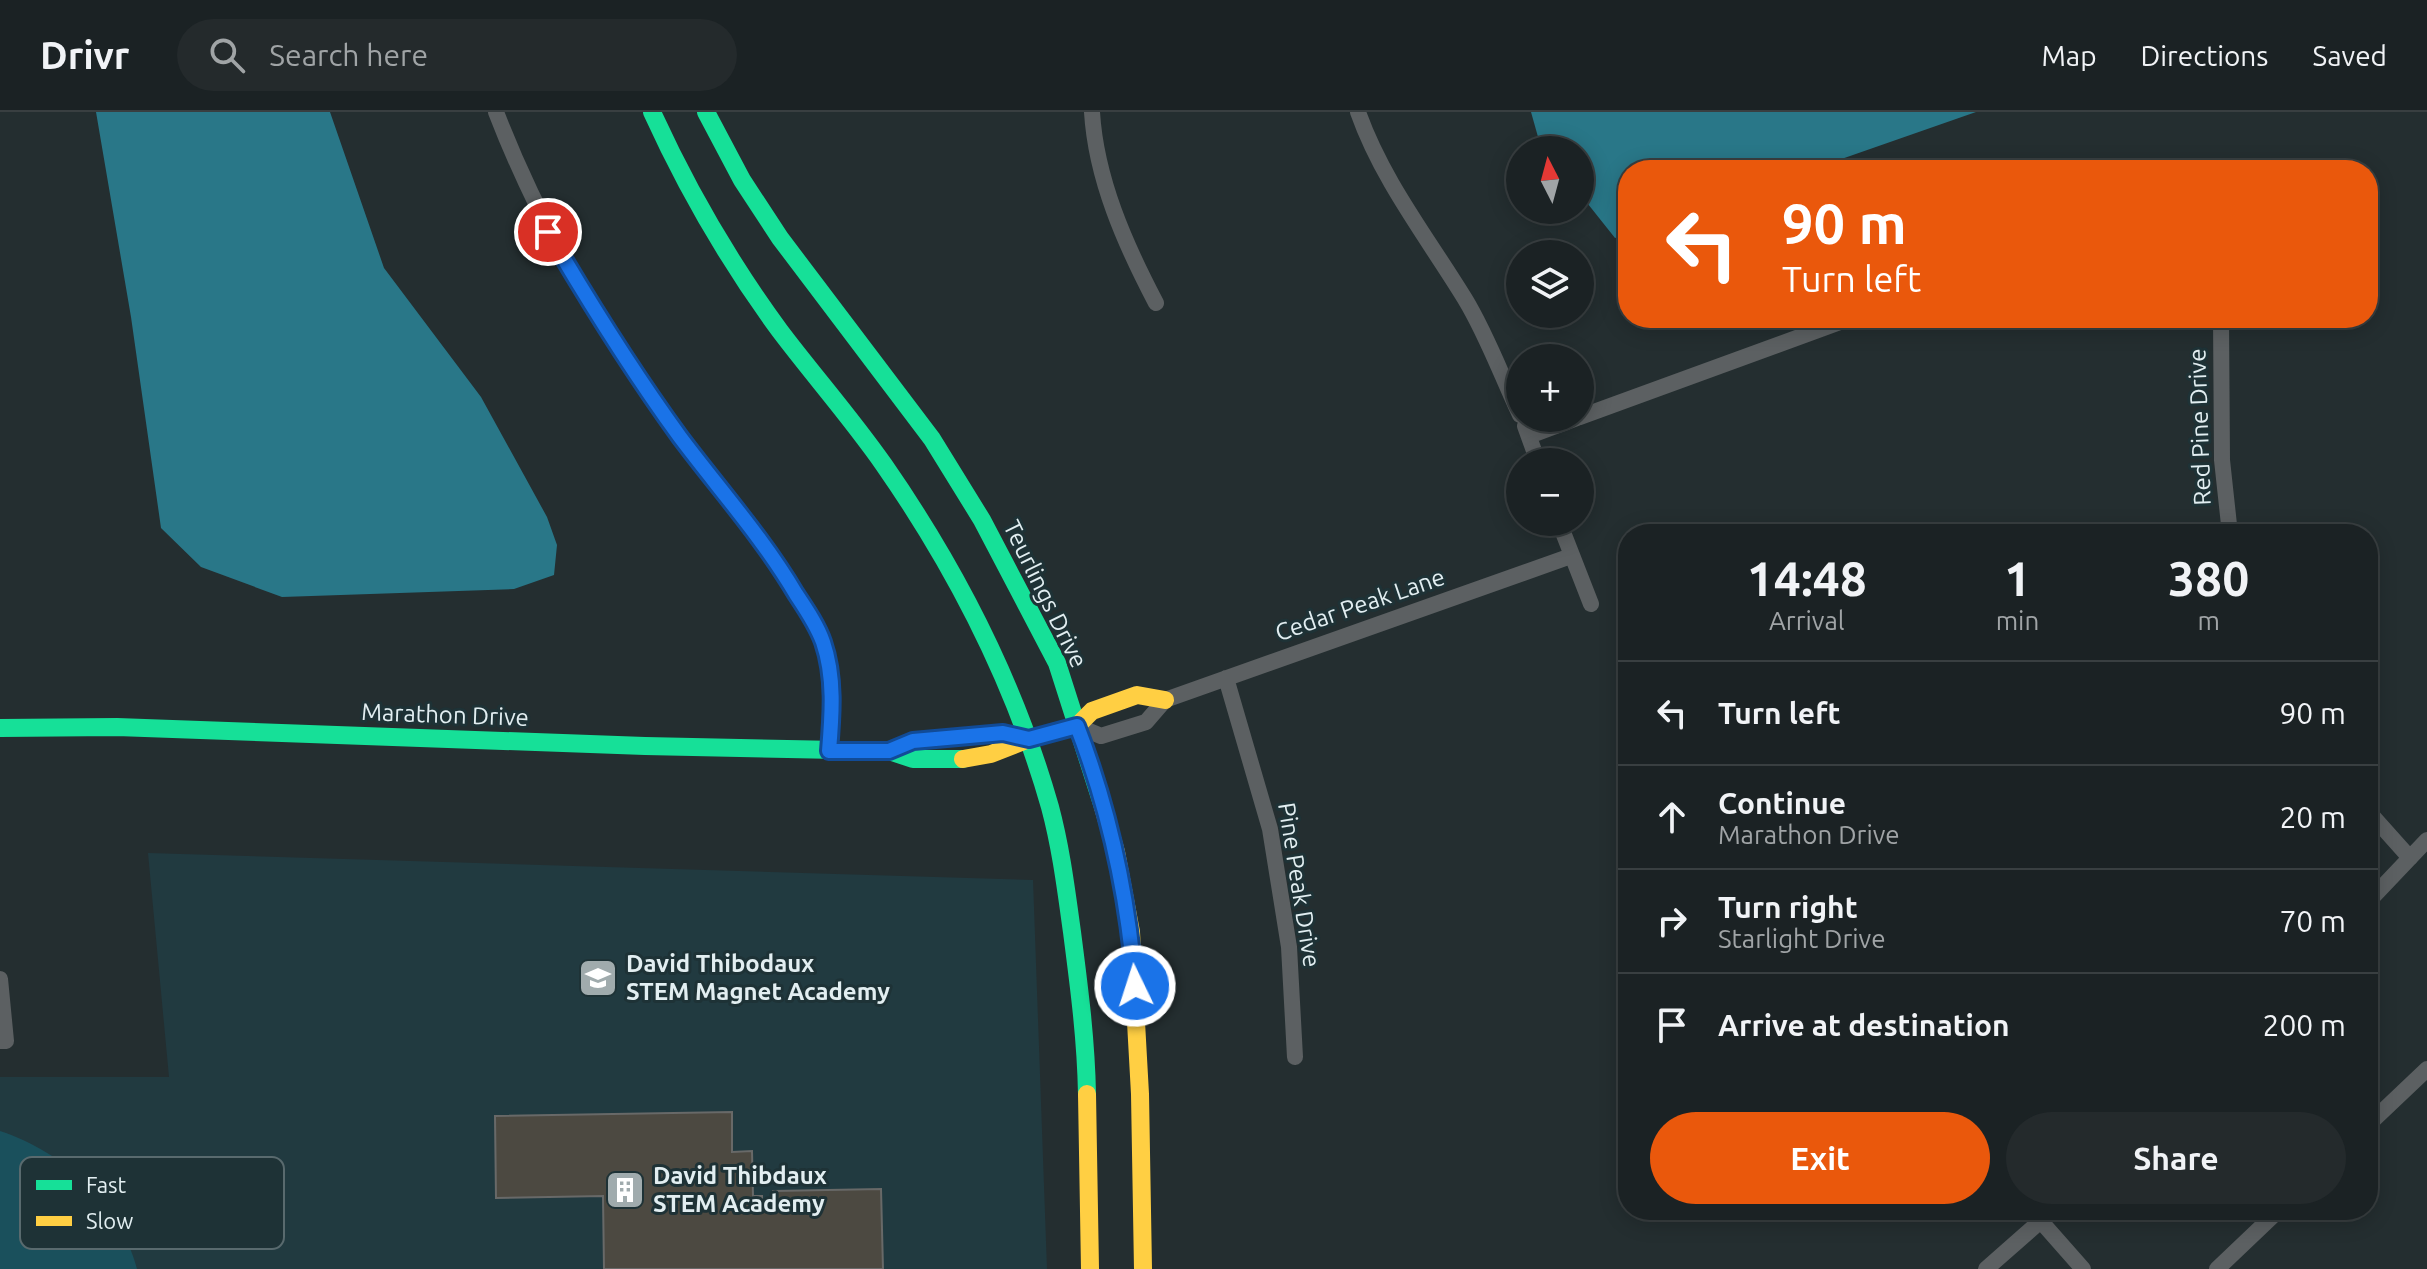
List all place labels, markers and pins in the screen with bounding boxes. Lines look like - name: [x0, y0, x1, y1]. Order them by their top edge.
- pin: [514, 198, 582, 266]
- place label: David Thibodaux STEM Magnet Academy: [626, 950, 890, 1005]
- school or university icon: David Thibodaux STEM Magnet Academy: [577, 957, 619, 999]
- place label: David Thibdaux STEM Academy: [653, 1162, 827, 1217]
- building icon: David Thibdaux STEM Academy: [604, 1169, 646, 1211]

